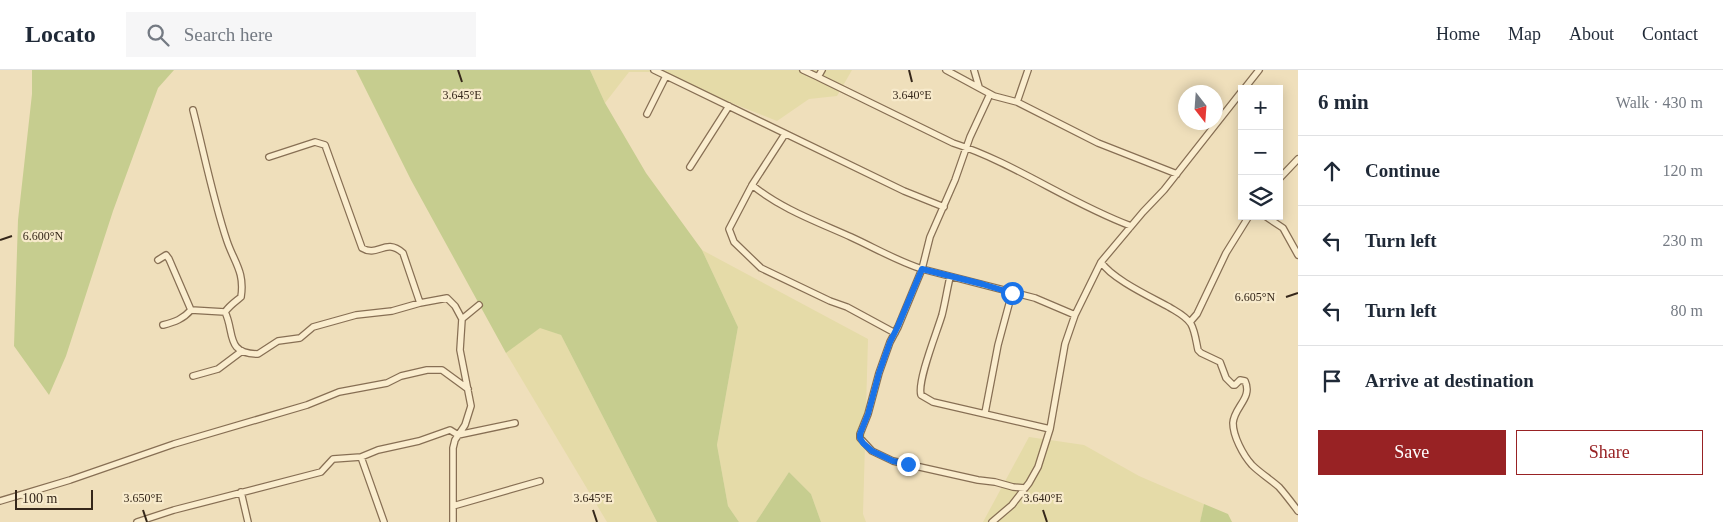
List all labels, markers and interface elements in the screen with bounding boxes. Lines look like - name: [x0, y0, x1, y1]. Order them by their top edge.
- search box: [126, 12, 476, 57]
- text: Locato: [25, 21, 96, 47]
- icon: search: [144, 21, 172, 49]
- text: Search here: [184, 24, 273, 45]
- text: Home: [1436, 24, 1480, 44]
- text: Map: [1508, 24, 1541, 44]
- text: About: [1569, 24, 1614, 44]
- text: Contact: [1642, 24, 1698, 44]
- north arrow: [1178, 85, 1223, 130]
- map controls: [1238, 85, 1283, 220]
- button: +: [1238, 85, 1283, 130]
- text: 3.645°E: [442, 88, 482, 102]
- text: 3.640°E: [892, 88, 932, 102]
- text: 6 min: [1318, 90, 1369, 114]
- text: Walk · 430 m: [1616, 94, 1703, 111]
- button: −: [1238, 130, 1283, 175]
- icon: ahead: [1318, 157, 1346, 185]
- text: Continue: [1365, 160, 1440, 181]
- text: 120 m: [1663, 162, 1703, 179]
- button: layers: [1238, 175, 1283, 220]
- icon: left: [1318, 227, 1346, 255]
- text: 6.600°N: [23, 229, 64, 243]
- text: Turn left: [1365, 230, 1437, 251]
- text: 230 m: [1663, 232, 1703, 249]
- route start: [1001, 282, 1024, 305]
- text: 6.605°N: [1235, 290, 1276, 304]
- icon: left: [1318, 297, 1346, 325]
- text: Turn left: [1365, 300, 1437, 321]
- text: 80 m: [1671, 302, 1703, 319]
- icon: arrive: [1318, 367, 1346, 395]
- text: Arrive at destination: [1365, 370, 1534, 391]
- button: Save: [1318, 430, 1506, 475]
- button: Share: [1516, 430, 1703, 475]
- route end: [897, 453, 920, 476]
- scale bar: [15, 487, 92, 510]
- text: 100 m: [22, 491, 57, 506]
- text: 3.650°E: [123, 491, 163, 505]
- text: 3.645°E: [573, 491, 613, 505]
- text: 3.640°E: [1023, 491, 1063, 505]

